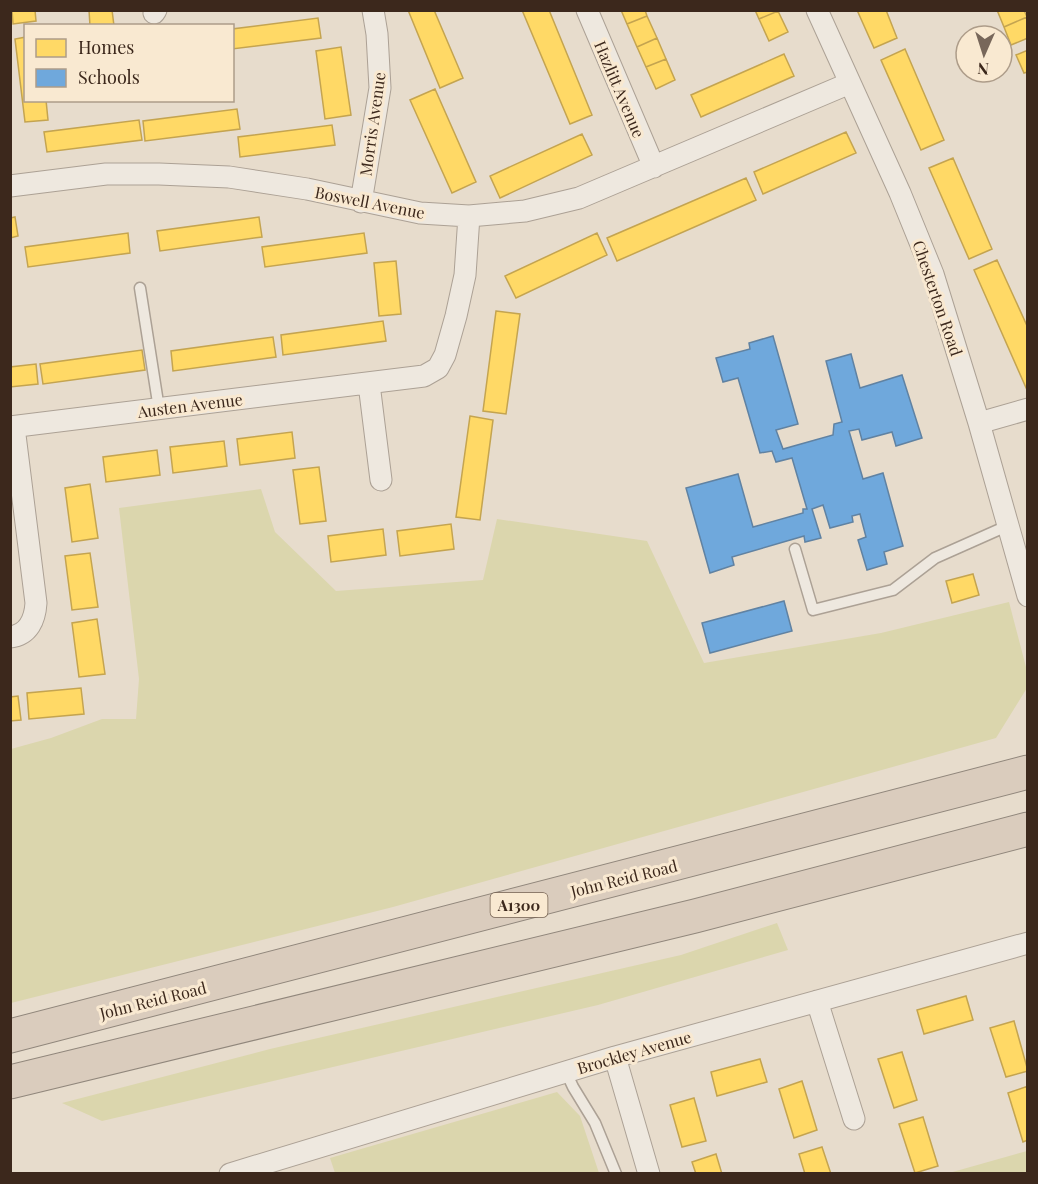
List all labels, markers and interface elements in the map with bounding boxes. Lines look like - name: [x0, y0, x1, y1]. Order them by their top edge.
- legend: [24, 24, 234, 102]
- north arrow: [954, 24, 1014, 84]
- text: Homes: [78, 35, 134, 59]
- street label: Hazlitt Avenue: [590, 37, 650, 141]
- text: N: [976, 59, 990, 80]
- text: Schools: [78, 65, 140, 89]
- street label: Morris Avenue: [354, 71, 390, 177]
- street label: Boswell Avenue: [313, 181, 427, 223]
- street label: Chesterton Road: [908, 237, 968, 359]
- street label: Austen Avenue: [135, 388, 244, 422]
- street label: John Reid Road: [567, 855, 680, 902]
- road number: A1300: [490, 893, 548, 917]
- street label: John Reid Road: [96, 977, 209, 1024]
- street label: Brockley Avenue: [574, 1026, 694, 1078]

